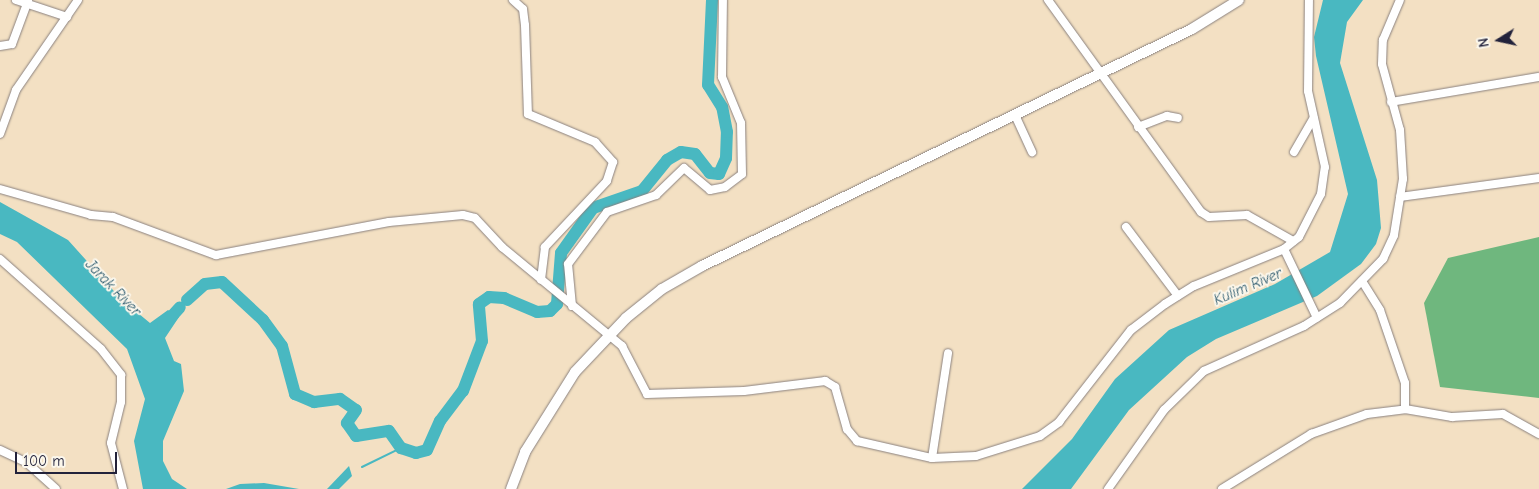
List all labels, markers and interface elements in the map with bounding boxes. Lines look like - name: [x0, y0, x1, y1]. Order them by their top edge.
- north arrow: [1474, 15, 1524, 65]
- text: N: [1475, 37, 1493, 49]
- water label: Jarak River: [81, 256, 145, 320]
- water label: Kulim River: [1211, 265, 1285, 309]
- scale bar: [18, 442, 120, 474]
- text: 100 m: [23, 452, 65, 470]

